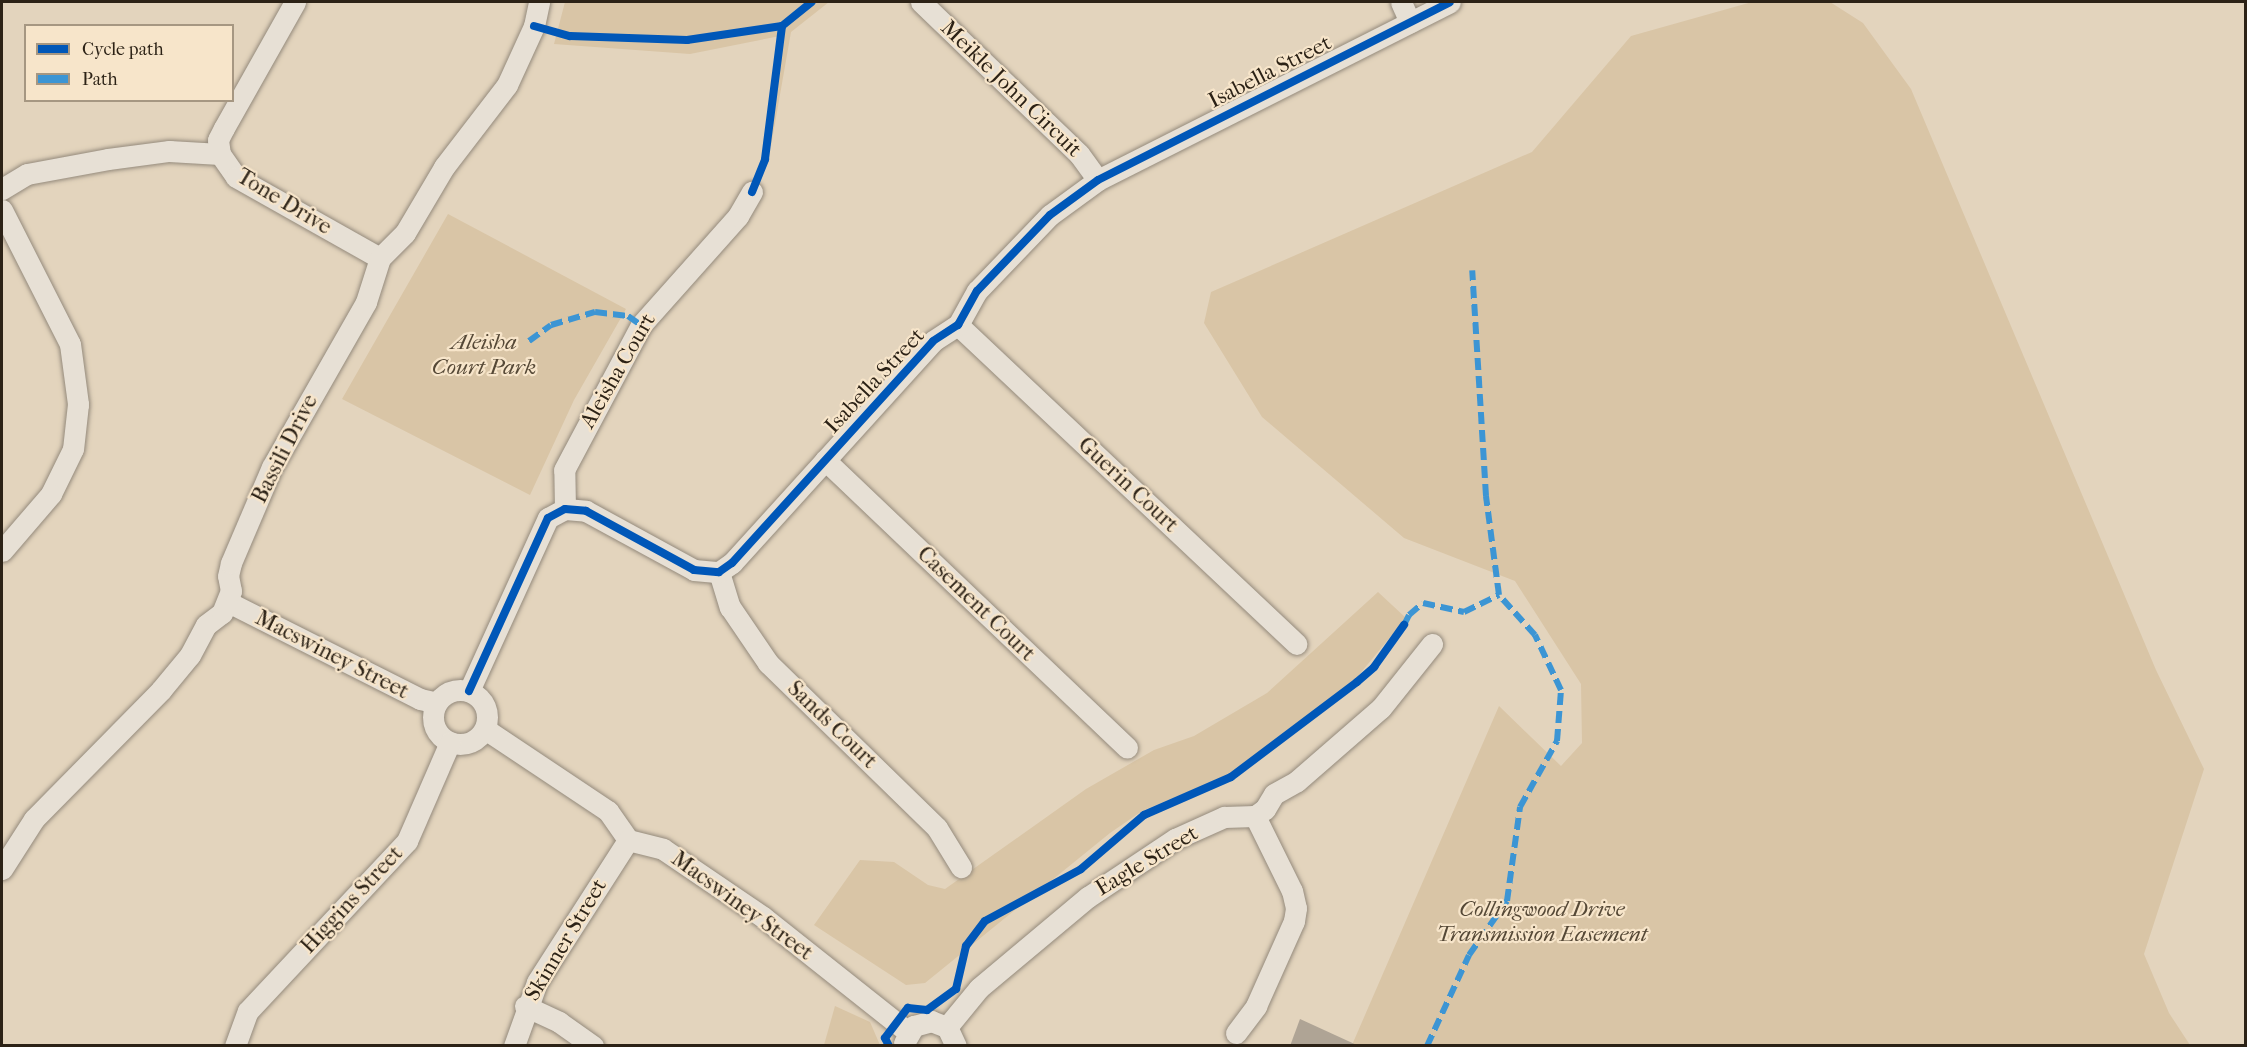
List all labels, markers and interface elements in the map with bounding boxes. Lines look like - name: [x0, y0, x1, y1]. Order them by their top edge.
- street label: Meikle John Circuit: [935, 15, 1087, 163]
- legend: [24, 24, 234, 102]
- street label: Isabella Street: [1204, 30, 1336, 114]
- text: Cycle path: [82, 39, 163, 60]
- text: Path: [82, 69, 118, 90]
- street label: Tone Drive: [232, 163, 336, 241]
- street label: Aleisha Court: [574, 309, 662, 433]
- street label: Isabella Street: [820, 323, 930, 439]
- park label: Aleisha Court Park: [432, 329, 536, 380]
- street label: Bassili Drive: [246, 390, 324, 508]
- street label: Guerin Court: [1072, 432, 1184, 538]
- street label: Casement Court: [912, 541, 1040, 667]
- street label: Macswiney Street: [251, 605, 413, 705]
- street label: Sands Court: [782, 676, 882, 774]
- street label: Eagle Street: [1091, 820, 1203, 902]
- street label: Higgins Street: [295, 841, 409, 959]
- street label: Macswiney Street: [666, 846, 818, 966]
- street label: Skinner Street: [519, 874, 613, 1006]
- park label: Collingwood Drive Transmission Easement: [1437, 896, 1647, 948]

